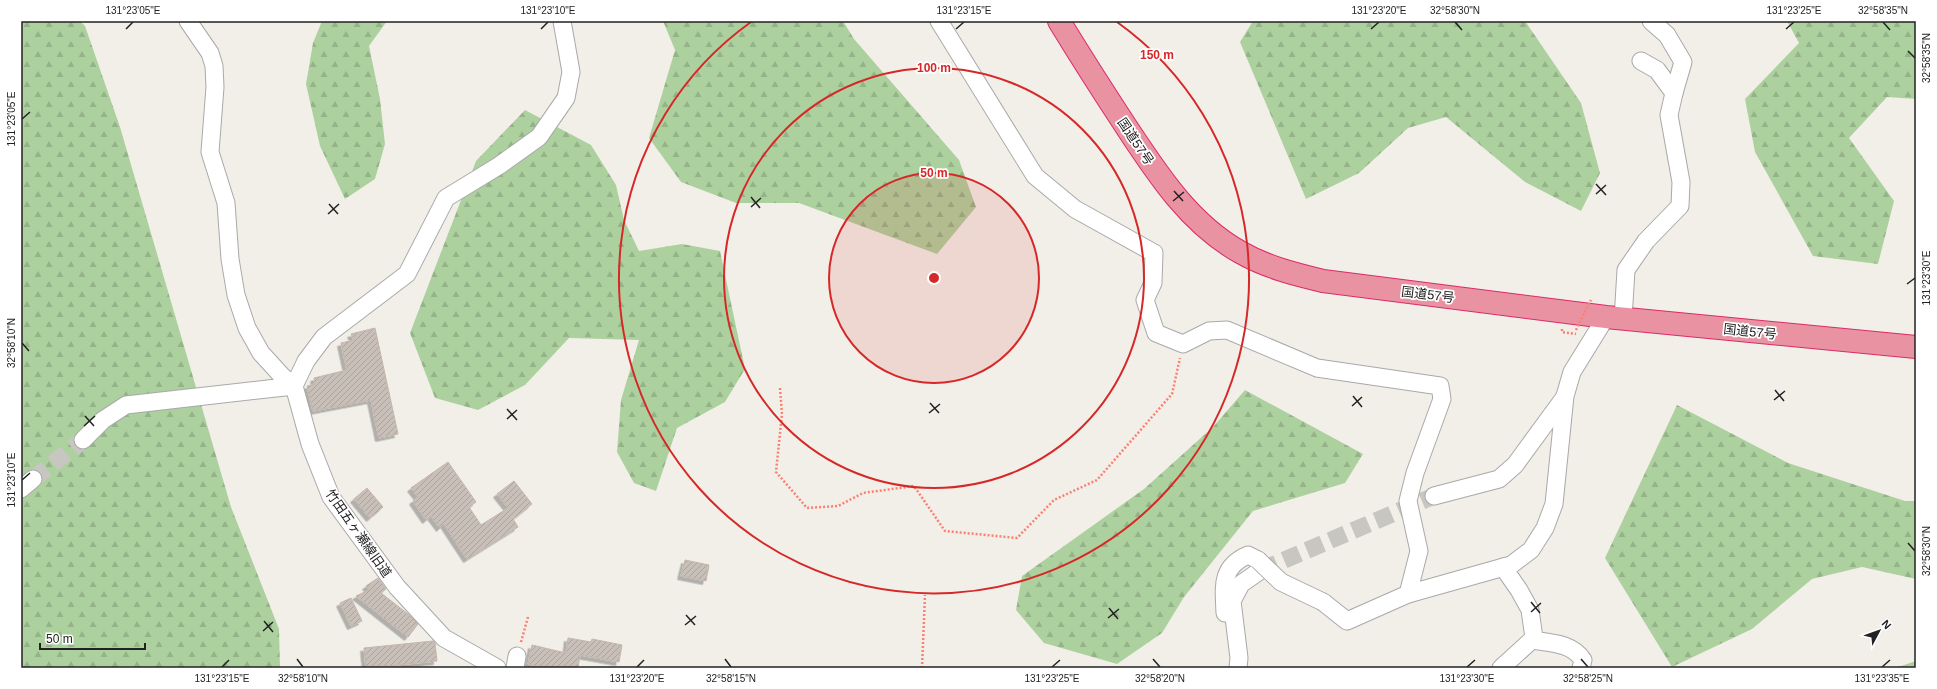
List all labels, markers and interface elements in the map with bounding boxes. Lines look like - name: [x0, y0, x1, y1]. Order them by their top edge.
- text: 131°23'05"E: [105, 5, 161, 16]
- text: 131°23'10"E: [520, 5, 576, 16]
- text: 131°23'15"E: [936, 5, 992, 16]
- text: 131°23'20"E: [1351, 5, 1407, 16]
- text: 32°58'30"N: [1430, 5, 1480, 16]
- text: 131°23'25"E: [1766, 5, 1822, 16]
- text: 32°58'35"N: [1858, 5, 1908, 16]
- text: 32°58'35"N: [1921, 33, 1932, 83]
- text: 150 m: [1140, 48, 1174, 62]
- text: 100 m: [917, 61, 951, 75]
- text: 131°23'05"E: [6, 91, 17, 147]
- street label: 国道57号: [1114, 115, 1157, 168]
- text: 50 m: [920, 166, 948, 180]
- text: 131°23'30"E: [1921, 250, 1932, 306]
- centre of rings: [927, 271, 941, 285]
- street label: 国道57号: [1400, 284, 1455, 305]
- text: 32°58'10"N: [6, 318, 17, 368]
- street label: 国道57号: [1723, 321, 1777, 342]
- text: 131°23'10"E: [6, 452, 17, 508]
- street label: 竹田五ヶ瀬線旧道: [323, 486, 395, 580]
- text: 32°58'30"N: [1921, 526, 1932, 576]
- north arrow: [1859, 611, 1899, 651]
- text: N: [1879, 618, 1894, 631]
- scale bar: [40, 625, 145, 651]
- text: 50 m: [46, 632, 73, 646]
- text: 131°23'15"E: [194, 673, 250, 684]
- text: 32°58'10"N: [278, 673, 328, 684]
- text: 131°23'20"E: [609, 673, 665, 684]
- text: 32°58'15"N: [706, 673, 756, 684]
- text: 131°23'25"E: [1024, 673, 1080, 684]
- text: 32°58'20"N: [1135, 673, 1185, 684]
- text: 131°23'30"E: [1439, 673, 1495, 684]
- text: 32°58'25"N: [1563, 673, 1613, 684]
- text: 131°23'35"E: [1854, 673, 1910, 684]

